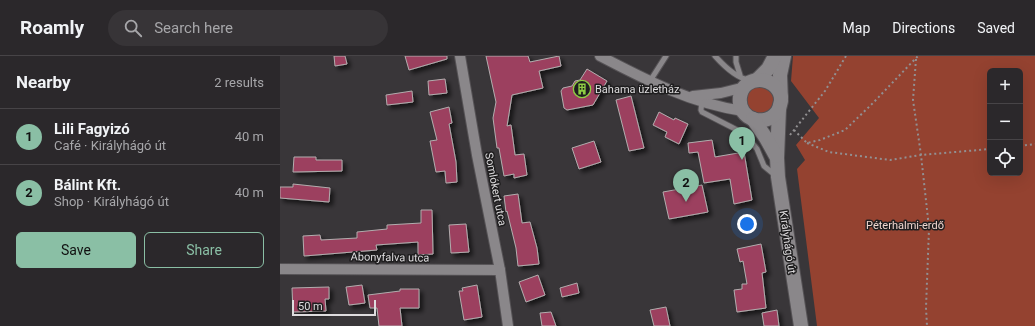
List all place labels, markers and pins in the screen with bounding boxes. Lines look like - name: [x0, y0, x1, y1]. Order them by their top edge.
- building icon: Bahama üzletház: [572, 79, 592, 99]
- place label: Bahama üzletház: [595, 83, 680, 96]
- pin: 1: [729, 127, 755, 160]
- pin: 2: [673, 169, 699, 202]

